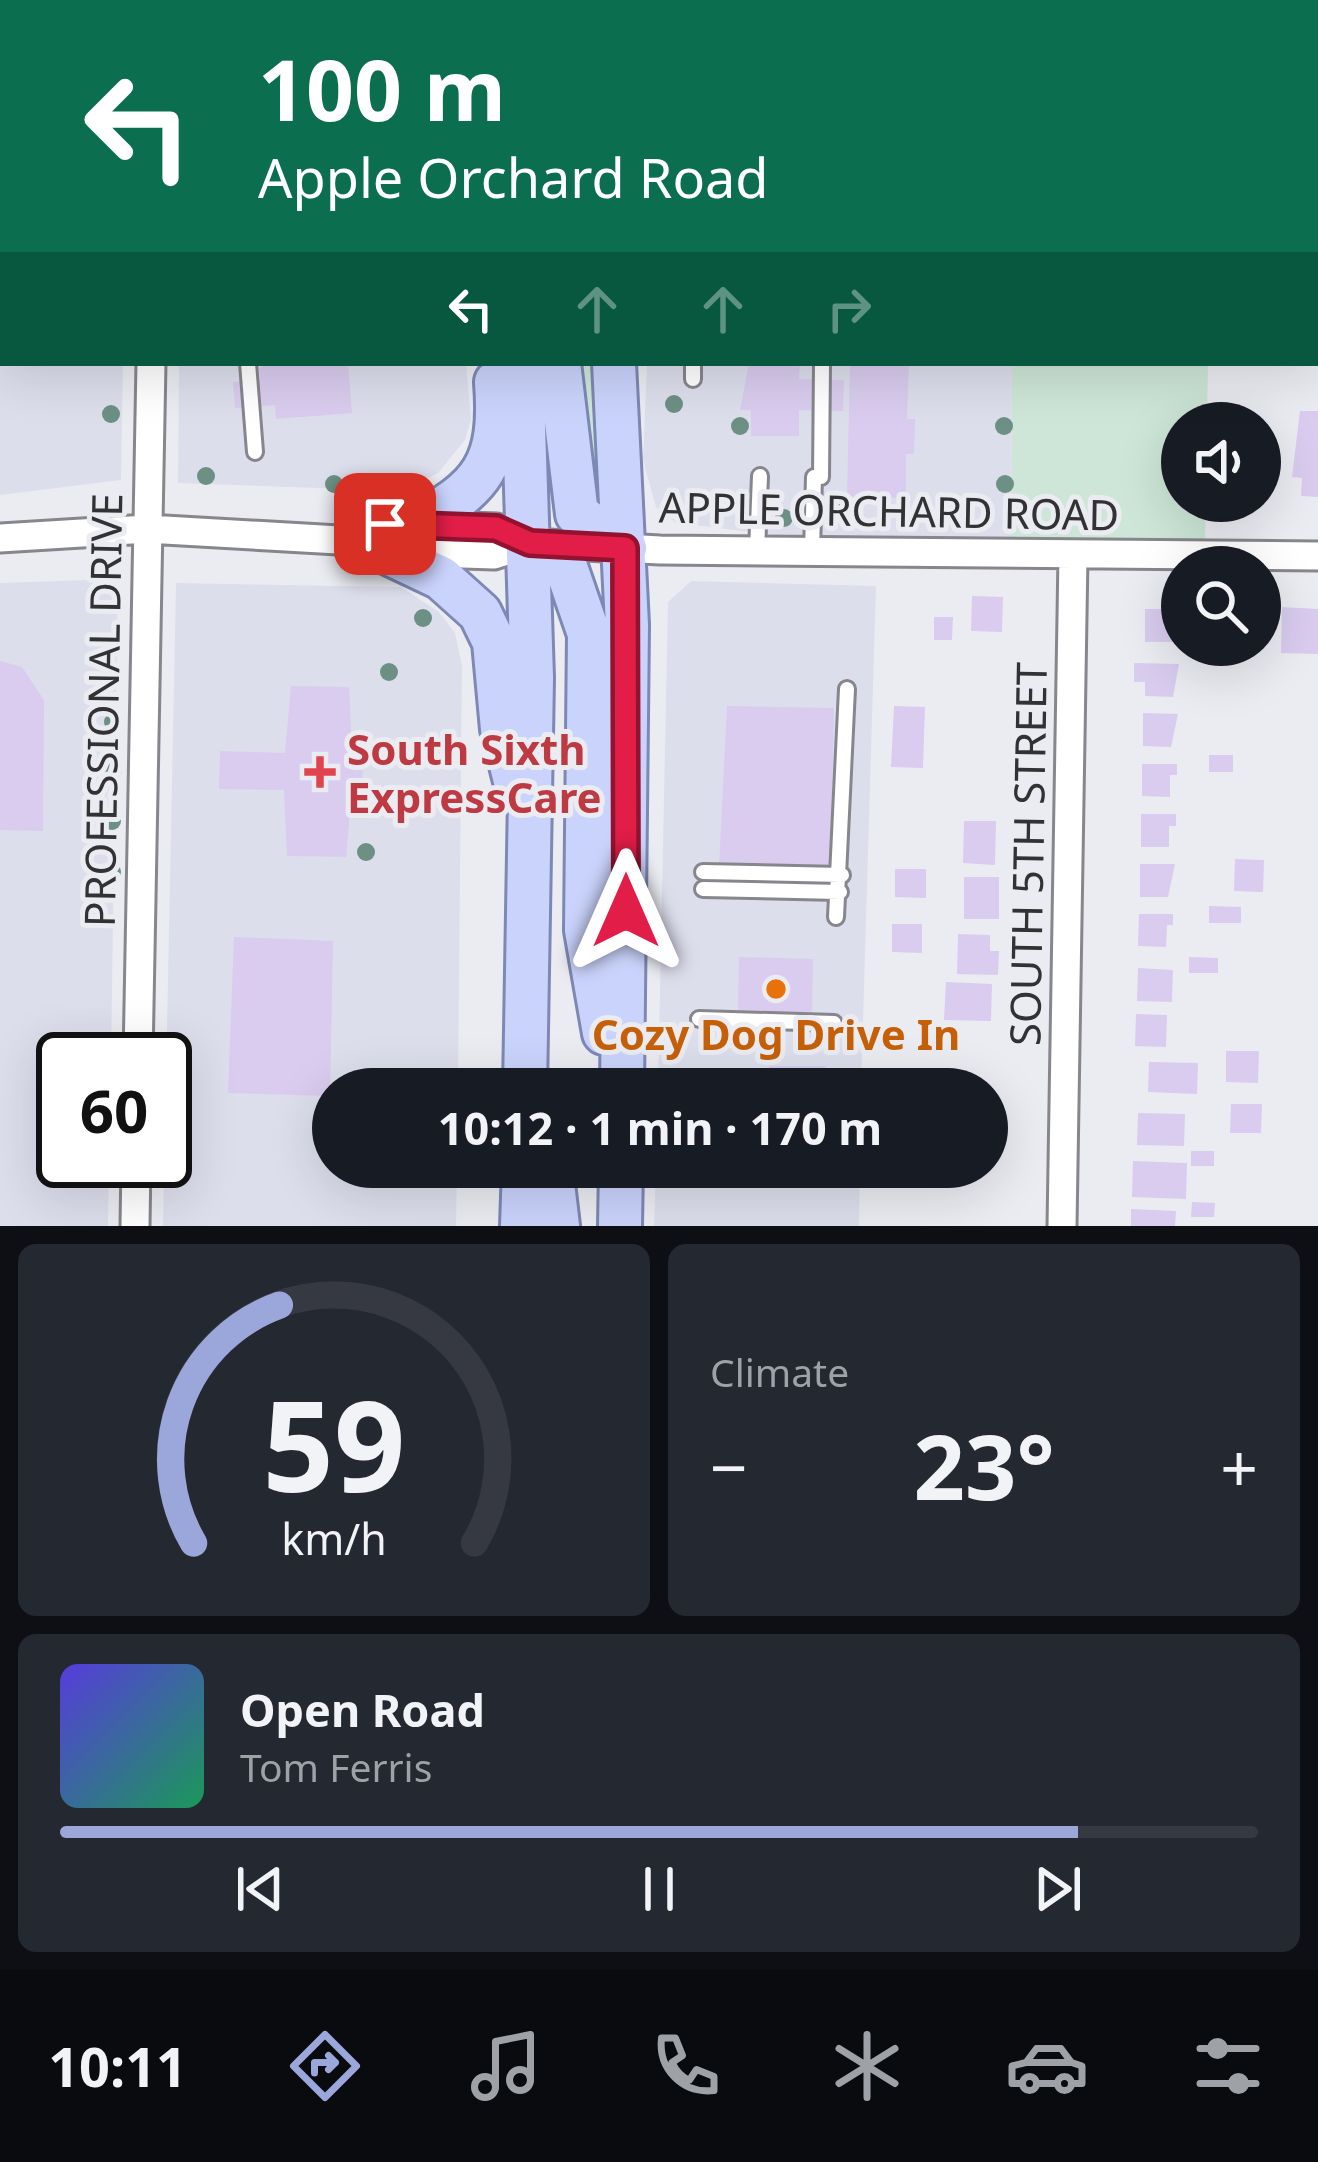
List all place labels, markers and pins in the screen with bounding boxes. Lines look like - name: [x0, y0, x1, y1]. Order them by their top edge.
- pin: [334, 473, 436, 575]
- place label: South Sixth ExpressCare: [347, 720, 602, 825]
- marker: South Sixth ExpressCare: [304, 756, 336, 788]
- marker: Cozy Dog Drive In: [763, 976, 789, 1002]
- place label: Cozy Dog Drive In: [592, 1005, 960, 1062]

